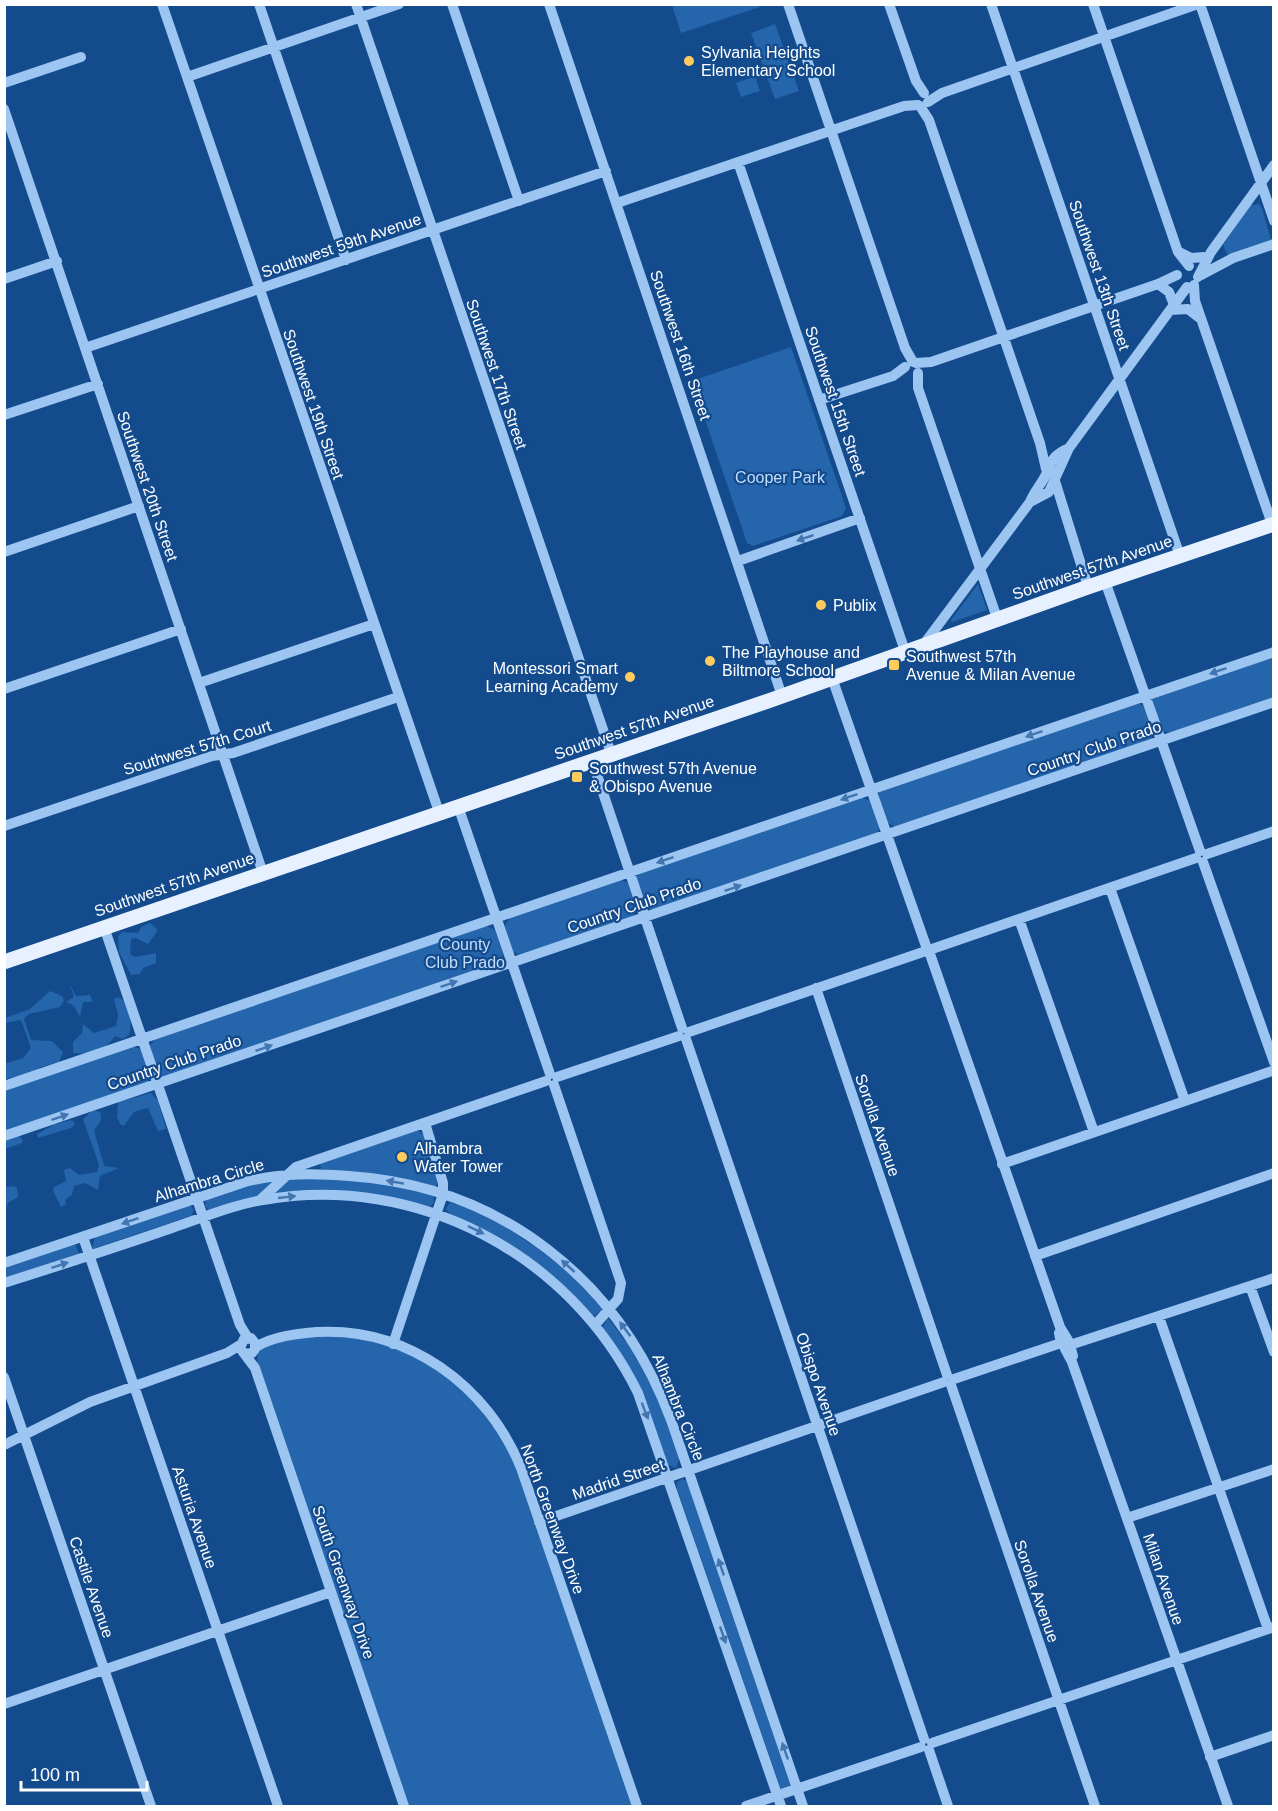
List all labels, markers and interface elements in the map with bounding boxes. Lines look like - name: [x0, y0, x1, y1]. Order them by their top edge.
- place label: Sylvania Heights Elementary School: [701, 44, 835, 79]
- marker: Sylvania Heights Elementary School: [682, 54, 696, 68]
- street label: Southwest 13th Street: [1066, 198, 1133, 353]
- street label: Southwest 59th Avenue: [259, 210, 423, 281]
- street label: Southwest 16th Street: [647, 268, 714, 423]
- street label: Southwest 17th Street: [463, 297, 530, 452]
- street label: Southwest 15th Street: [802, 324, 869, 479]
- street label: Southwest 19th Street: [280, 327, 347, 482]
- street label: Southwest 20th Street: [114, 409, 181, 564]
- park label: Cooper Park: [735, 469, 826, 486]
- street label: Southwest 57th Avenue: [1010, 532, 1174, 603]
- one-way arrow: [796, 534, 814, 544]
- place label: Publix: [833, 597, 877, 614]
- marker: Publix: [814, 598, 828, 612]
- place label: The Playhouse and Biltmore School: [722, 644, 860, 679]
- place label: Southwest 57th Avenue & Milan Avenue: [906, 648, 1075, 683]
- marker: The Playhouse and Biltmore School: [703, 654, 717, 668]
- marker: Southwest 57th Avenue & Milan Avenue: [887, 658, 901, 672]
- place label: Montessori Smart Learning Academy: [485, 660, 619, 695]
- one-way arrow: [1209, 666, 1227, 676]
- marker: Montessori Smart Learning Academy: [623, 670, 637, 684]
- street label: Southwest 57th Avenue: [552, 692, 716, 763]
- street label: Southwest 57th Court: [121, 717, 274, 778]
- street label: Country Club Prado: [1025, 718, 1163, 779]
- one-way arrow: [1025, 729, 1043, 739]
- place label: Southwest 57th Avenue & Obispo Avenue: [589, 760, 757, 795]
- marker: Southwest 57th Avenue & Obispo Avenue: [570, 770, 584, 784]
- one-way arrow: [840, 792, 858, 802]
- street label: Southwest 57th Avenue: [92, 849, 256, 920]
- one-way arrow: [656, 856, 674, 865]
- street label: Country Club Prado: [565, 875, 703, 936]
- one-way arrow: [724, 882, 742, 892]
- park label: County Club Prado: [425, 936, 505, 971]
- one-way arrow: [440, 979, 458, 989]
- street label: Country Club Prado: [105, 1032, 243, 1093]
- one-way arrow: [255, 1042, 273, 1052]
- street label: Sorolla Avenue: [852, 1072, 903, 1179]
- one-way arrow: [51, 1112, 69, 1122]
- place label: Alhambra Water Tower: [414, 1140, 504, 1175]
- marker: Alhambra Water Tower: [395, 1150, 409, 1164]
- street label: Alhambra Circle: [152, 1156, 266, 1205]
- one-way arrow: [386, 1177, 405, 1186]
- one-way arrow: [277, 1192, 296, 1202]
- one-way arrow: [121, 1216, 139, 1226]
- one-way arrow: [468, 1226, 485, 1235]
- one-way arrow: [51, 1260, 69, 1269]
- one-way arrow: [561, 1260, 576, 1273]
- one-way arrow: [619, 1321, 631, 1336]
- street label: Obispo Avenue: [793, 1330, 844, 1438]
- street label: Alhambra Circle: [649, 1351, 708, 1463]
- one-way arrow: [641, 1402, 650, 1420]
- street label: North Greenway Drive: [517, 1442, 588, 1597]
- street label: Madrid Street: [570, 1456, 667, 1503]
- street label: Asturia Avenue: [169, 1464, 220, 1571]
- street label: South Greenway Drive: [309, 1503, 378, 1661]
- street label: Milan Avenue: [1140, 1531, 1187, 1627]
- street label: Castile Avenue: [66, 1534, 117, 1640]
- street label: Sorolla Avenue: [1011, 1538, 1062, 1645]
- one-way arrow: [716, 1558, 726, 1576]
- one-way arrow: [718, 1626, 728, 1644]
- one-way arrow: [779, 1742, 789, 1760]
- scale bar: [21, 1754, 147, 1792]
- text: 100 m: [30, 1765, 80, 1785]

